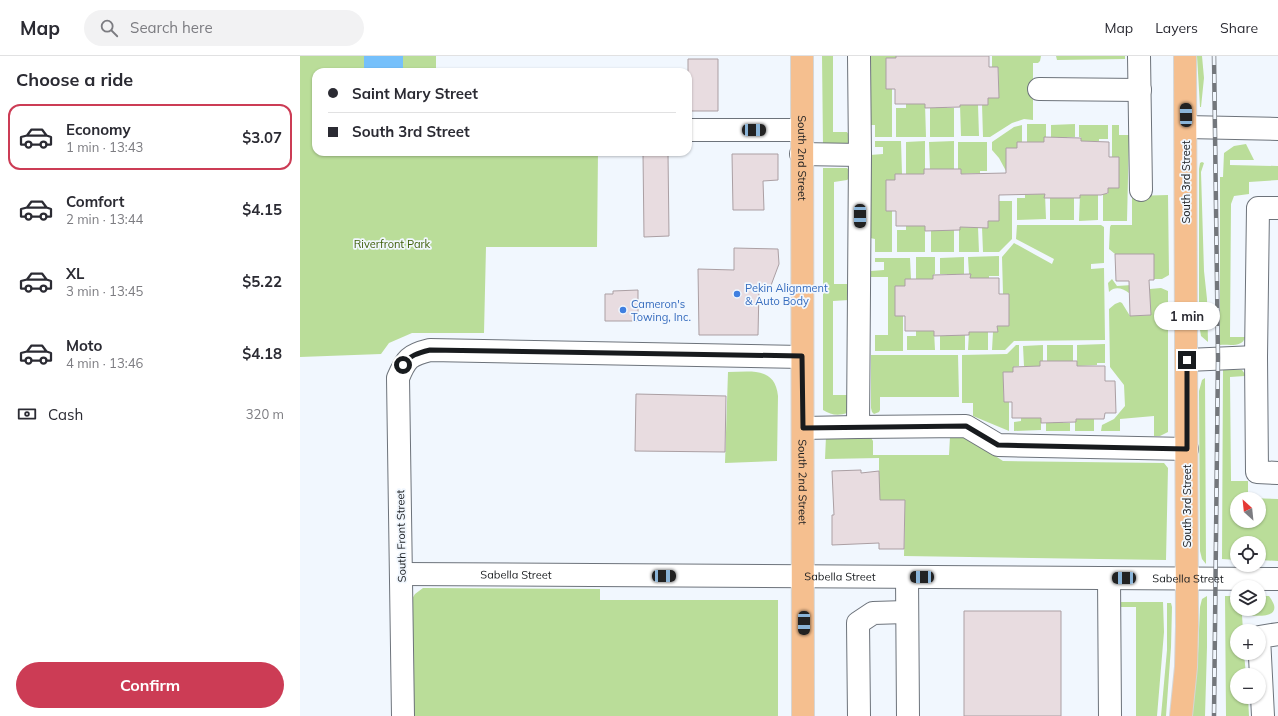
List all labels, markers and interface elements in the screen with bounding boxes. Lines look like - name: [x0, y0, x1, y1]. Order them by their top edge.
- search box: [84, 10, 364, 46]
- text: Map: [20, 16, 60, 40]
- icon: search: [98, 17, 120, 39]
- text: Search here: [130, 18, 213, 37]
- text: Map: [1104, 19, 1133, 37]
- text: Layers: [1155, 19, 1198, 37]
- text: Share: [1220, 19, 1258, 37]
- text: Choose a ride: [16, 68, 133, 91]
- text: Saint Mary Street: [352, 84, 478, 103]
- car: [1180, 103, 1192, 127]
- street label: South 2nd Street: [795, 115, 809, 201]
- icon: car: [18, 119, 54, 155]
- text: Economy: [66, 120, 131, 139]
- text: South 3rd Street: [352, 122, 470, 141]
- car: [742, 124, 766, 136]
- text: $3.07: [242, 128, 282, 147]
- text: 1 min · 13:43: [66, 139, 143, 155]
- street label: South 3rd Street: [1179, 140, 1193, 224]
- icon: car: [18, 191, 54, 227]
- text: Comfort: [66, 192, 124, 211]
- text: $4.15: [242, 200, 282, 219]
- car: [854, 204, 866, 228]
- text: 2 min · 13:44: [66, 211, 143, 227]
- park label: Riverfront Park: [354, 237, 431, 251]
- icon: car: [18, 263, 54, 299]
- text: XL: [66, 264, 84, 283]
- text: $5.22: [242, 272, 282, 291]
- place label: Pekin Alignment & Auto Body: [745, 281, 828, 308]
- text: 3 min · 13:45: [66, 283, 143, 299]
- marker: Pekin Alignment & Auto Body: [732, 289, 742, 299]
- place label: Cameron's Towing, Inc.: [631, 297, 691, 324]
- callout: 1 min: [1154, 302, 1220, 330]
- marker: Cameron's Towing, Inc.: [618, 305, 628, 315]
- text: 1 min: [1170, 308, 1204, 324]
- icon: car: [18, 335, 54, 371]
- text: Moto: [66, 336, 102, 355]
- text: $4.18: [242, 344, 282, 363]
- route end: [1178, 351, 1196, 369]
- text: 4 min · 13:46: [66, 355, 143, 371]
- route start: [394, 356, 412, 374]
- icon: cash: [16, 403, 38, 425]
- text: Cash: [48, 405, 83, 424]
- text: 320 m: [246, 406, 284, 422]
- street label: South 2nd Street: [796, 439, 810, 525]
- street label: South 3rd Street: [1180, 464, 1194, 548]
- street label: South Front Street: [393, 489, 409, 582]
- north arrow: [1230, 492, 1266, 528]
- map controls: [1230, 492, 1266, 704]
- button: locate: [1230, 536, 1266, 572]
- street label: Sabella Street: [480, 567, 552, 582]
- street label: Sabella Street: [804, 569, 876, 584]
- car: [652, 570, 676, 582]
- car: [910, 571, 934, 583]
- street label: Sabella Street: [1152, 571, 1224, 586]
- car: [1112, 572, 1136, 584]
- button: layers: [1230, 580, 1266, 616]
- car: [798, 611, 810, 635]
- button: +: [1230, 624, 1266, 660]
- button: Confirm: [16, 662, 284, 708]
- button: −: [1230, 668, 1266, 704]

